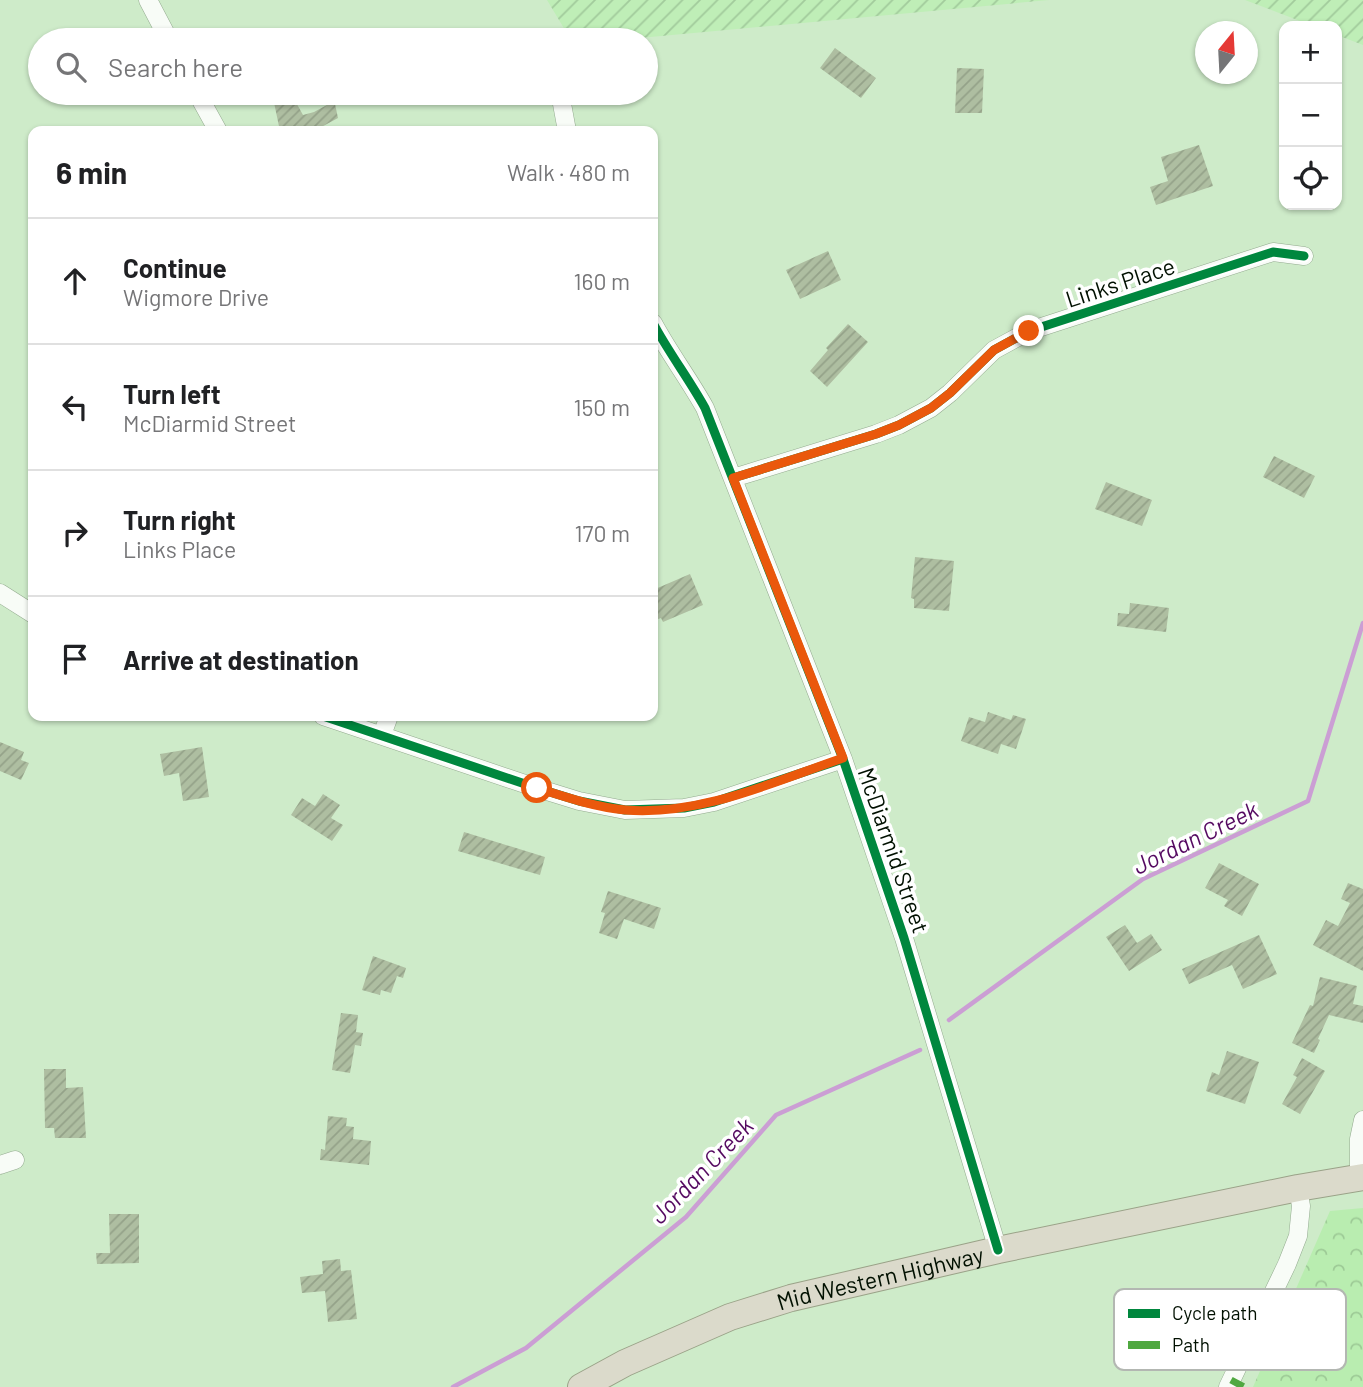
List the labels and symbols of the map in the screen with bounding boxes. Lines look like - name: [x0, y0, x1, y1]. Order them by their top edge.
- north arrow: [1195, 21, 1258, 84]
- street label: Links Place: [1062, 251, 1178, 313]
- route end: [1013, 315, 1044, 346]
- street label: McDiarmid Street: [853, 763, 935, 937]
- route start: [521, 772, 552, 803]
- water label: Jordan Creek: [1127, 794, 1263, 880]
- water label: Jordan Creek: [643, 1111, 759, 1229]
- street label: Mid Western Highway: [773, 1240, 987, 1316]
- legend: [1114, 1289, 1346, 1370]
- text: Cycle path: [1172, 1301, 1257, 1324]
- text: Path: [1172, 1333, 1210, 1356]

